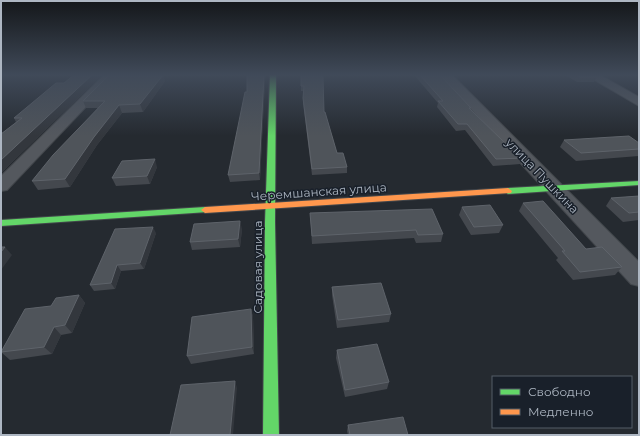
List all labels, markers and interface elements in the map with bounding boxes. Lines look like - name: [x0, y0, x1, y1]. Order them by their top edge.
- street label: улица Пушкина: [502, 134, 582, 216]
- street label: Черемшанская улица: [251, 179, 387, 204]
- street label: Садовая улица: [250, 220, 265, 314]
- legend: [492, 376, 632, 428]
- text: Свободно: [528, 384, 591, 399]
- text: Медленно: [528, 404, 594, 419]

